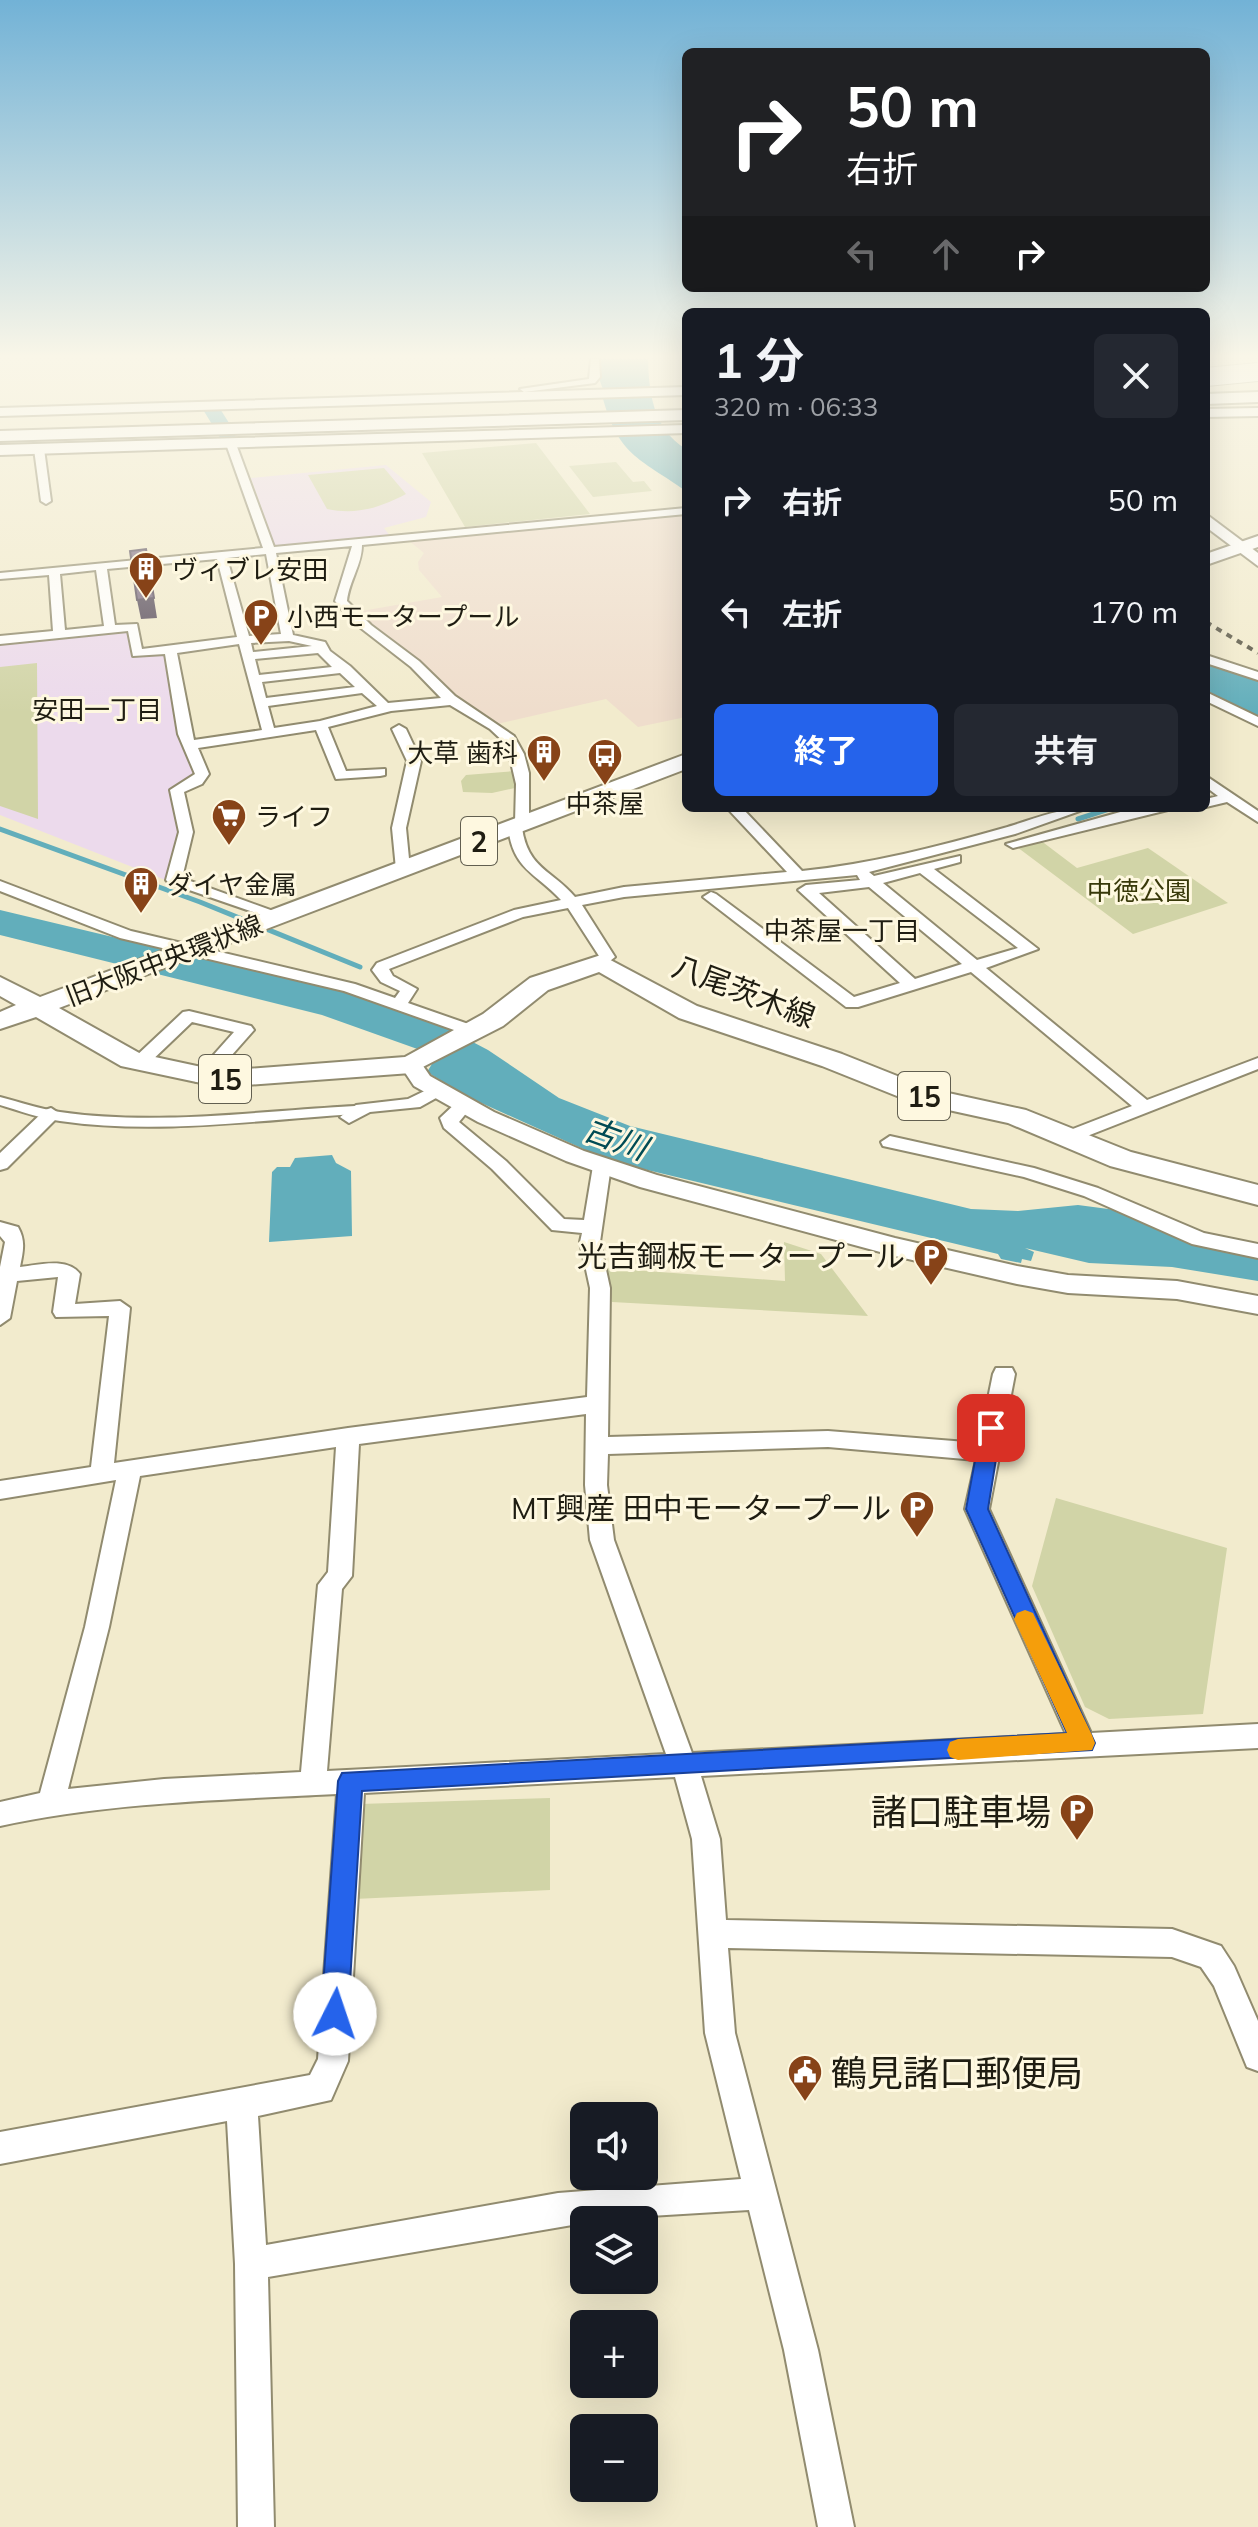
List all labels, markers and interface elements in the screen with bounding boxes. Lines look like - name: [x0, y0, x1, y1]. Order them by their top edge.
- text: 50 m: [846, 71, 979, 141]
- icon: right: [714, 80, 818, 184]
- text: 右折: [846, 146, 918, 191]
- icon: left: [840, 232, 884, 276]
- icon: ahead: [924, 232, 968, 276]
- icon: right: [1008, 232, 1052, 276]
- text: 1 分: [714, 330, 804, 390]
- button: close: [1094, 334, 1178, 418]
- text: 320 m · 06:33: [714, 390, 878, 423]
- icon: right: [714, 478, 758, 522]
- text: 50 m: [1108, 481, 1178, 519]
- text: 右折: [782, 483, 842, 521]
- building icon: ヴィブレ安田: [127, 550, 165, 600]
- place label: ヴィブレ安田: [172, 553, 328, 586]
- icon: left: [714, 590, 758, 634]
- text: 170 m: [1090, 593, 1178, 631]
- text: 左折: [782, 595, 842, 633]
- parking icon: 小西モータープール: [242, 597, 280, 647]
- place label: 小西モータープール: [287, 600, 519, 633]
- district label: 安田一丁目: [32, 693, 162, 726]
- button: 終了: [714, 704, 938, 796]
- button: 共有: [954, 704, 1178, 796]
- building icon: 大草 歯科: [525, 733, 563, 783]
- place label: 大草 歯科: [407, 736, 518, 769]
- bus stop icon: 中茶屋: [586, 737, 624, 787]
- place label: 中茶屋: [566, 787, 644, 820]
- supermarket icon: ライフ: [210, 797, 248, 847]
- place label: ライフ: [255, 800, 333, 833]
- road number: 2: [461, 817, 497, 865]
- building icon: ダイヤ金属: [122, 865, 160, 915]
- place label: ダイヤ金属: [167, 868, 296, 901]
- park label: 中徳公園: [1087, 874, 1191, 907]
- street label: 旧大阪中央環状線: [61, 907, 267, 1013]
- district label: 中茶屋一丁目: [764, 914, 920, 947]
- street label: 八尾茨木線: [667, 946, 821, 1036]
- road number: 15: [199, 1055, 251, 1103]
- road number: 15: [898, 1072, 950, 1120]
- water label: 古川: [579, 1108, 656, 1169]
- place label: 光吉鋼板モータープール: [577, 1237, 905, 1275]
- parking icon: 光吉鋼板モータープール: [912, 1237, 950, 1287]
- pin: [957, 1394, 1025, 1462]
- icon: arrive: [969, 1406, 1013, 1450]
- place label: MT興産 田中モータープール: [511, 1489, 891, 1527]
- parking icon: MT興産 田中モータープール: [898, 1489, 936, 1539]
- place label: 諸口駐車場: [871, 1789, 1051, 1834]
- parking icon: 諸口駐車場: [1058, 1792, 1096, 1842]
- position arrow: [293, 1972, 377, 2056]
- place label: 鶴見諸口郵便局: [831, 2050, 1083, 2095]
- public building icon: 鶴見諸口郵便局: [786, 2053, 824, 2103]
- map controls: [570, 2102, 658, 2502]
- button: sound: [570, 2102, 658, 2190]
- button: layers: [570, 2206, 658, 2294]
- button: +: [570, 2310, 658, 2398]
- button: −: [570, 2414, 658, 2502]

